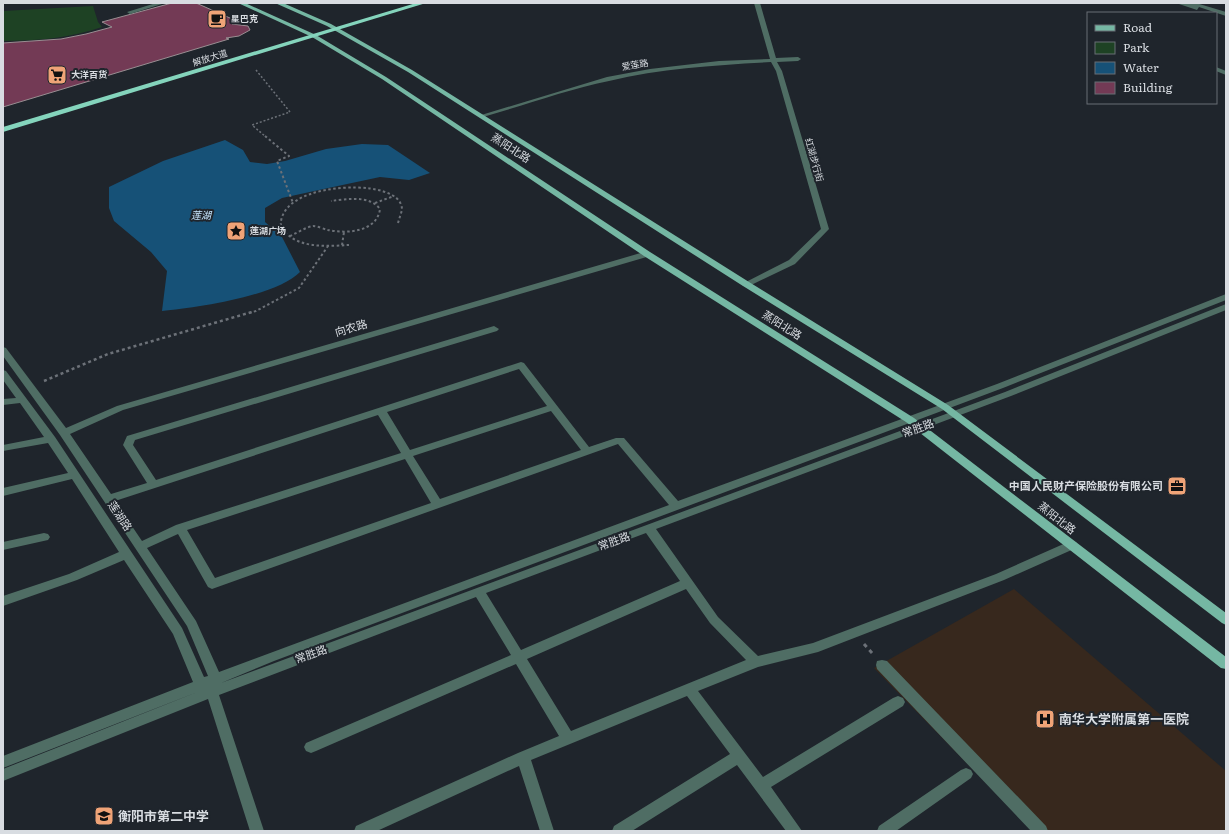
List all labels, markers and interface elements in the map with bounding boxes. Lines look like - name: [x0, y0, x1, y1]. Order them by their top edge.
- cafe icon: 星巴克: [206, 8, 228, 30]
- place label: 星巴克: [231, 11, 258, 25]
- legend: [1087, 12, 1217, 104]
- text: Road: [1123, 18, 1153, 36]
- text: Park: [1123, 38, 1150, 56]
- street label: 解放大道: [190, 45, 229, 69]
- street label: 爱莲路: [620, 55, 649, 73]
- text: Water: [1123, 58, 1159, 76]
- supermarket icon: 大洋百货: [46, 64, 68, 86]
- place label: 大洋百货: [71, 67, 107, 81]
- text: Building: [1123, 78, 1173, 96]
- street label: 蒸阳北路: [489, 128, 534, 166]
- street label: 红湖步行街: [802, 136, 828, 183]
- water label: 莲湖: [191, 207, 213, 222]
- place icon: 莲湖广场: [225, 220, 247, 242]
- place label: 莲湖广场: [250, 223, 286, 237]
- street label: 蒸阳北路: [760, 306, 805, 343]
- street label: 向农路: [333, 315, 369, 339]
- street label: 常胜路: [899, 414, 936, 440]
- office icon: 中国人民财产保险股份有限公司: [1166, 475, 1188, 497]
- place label: 中国人民财产保险股份有限公司: [1009, 477, 1163, 493]
- street label: 莲湖路: [105, 497, 137, 534]
- street label: 蒸阳北路: [1035, 497, 1080, 537]
- street label: 常胜路: [595, 527, 632, 553]
- street label: 常胜路: [292, 640, 329, 666]
- hospital icon: 南华大学附属第一医院: [1034, 708, 1056, 730]
- place label: 南华大学附属第一医院: [1059, 709, 1189, 728]
- school or university icon: 衡阳市第二中学: [93, 805, 115, 827]
- place label: 衡阳市第二中学: [118, 806, 209, 825]

